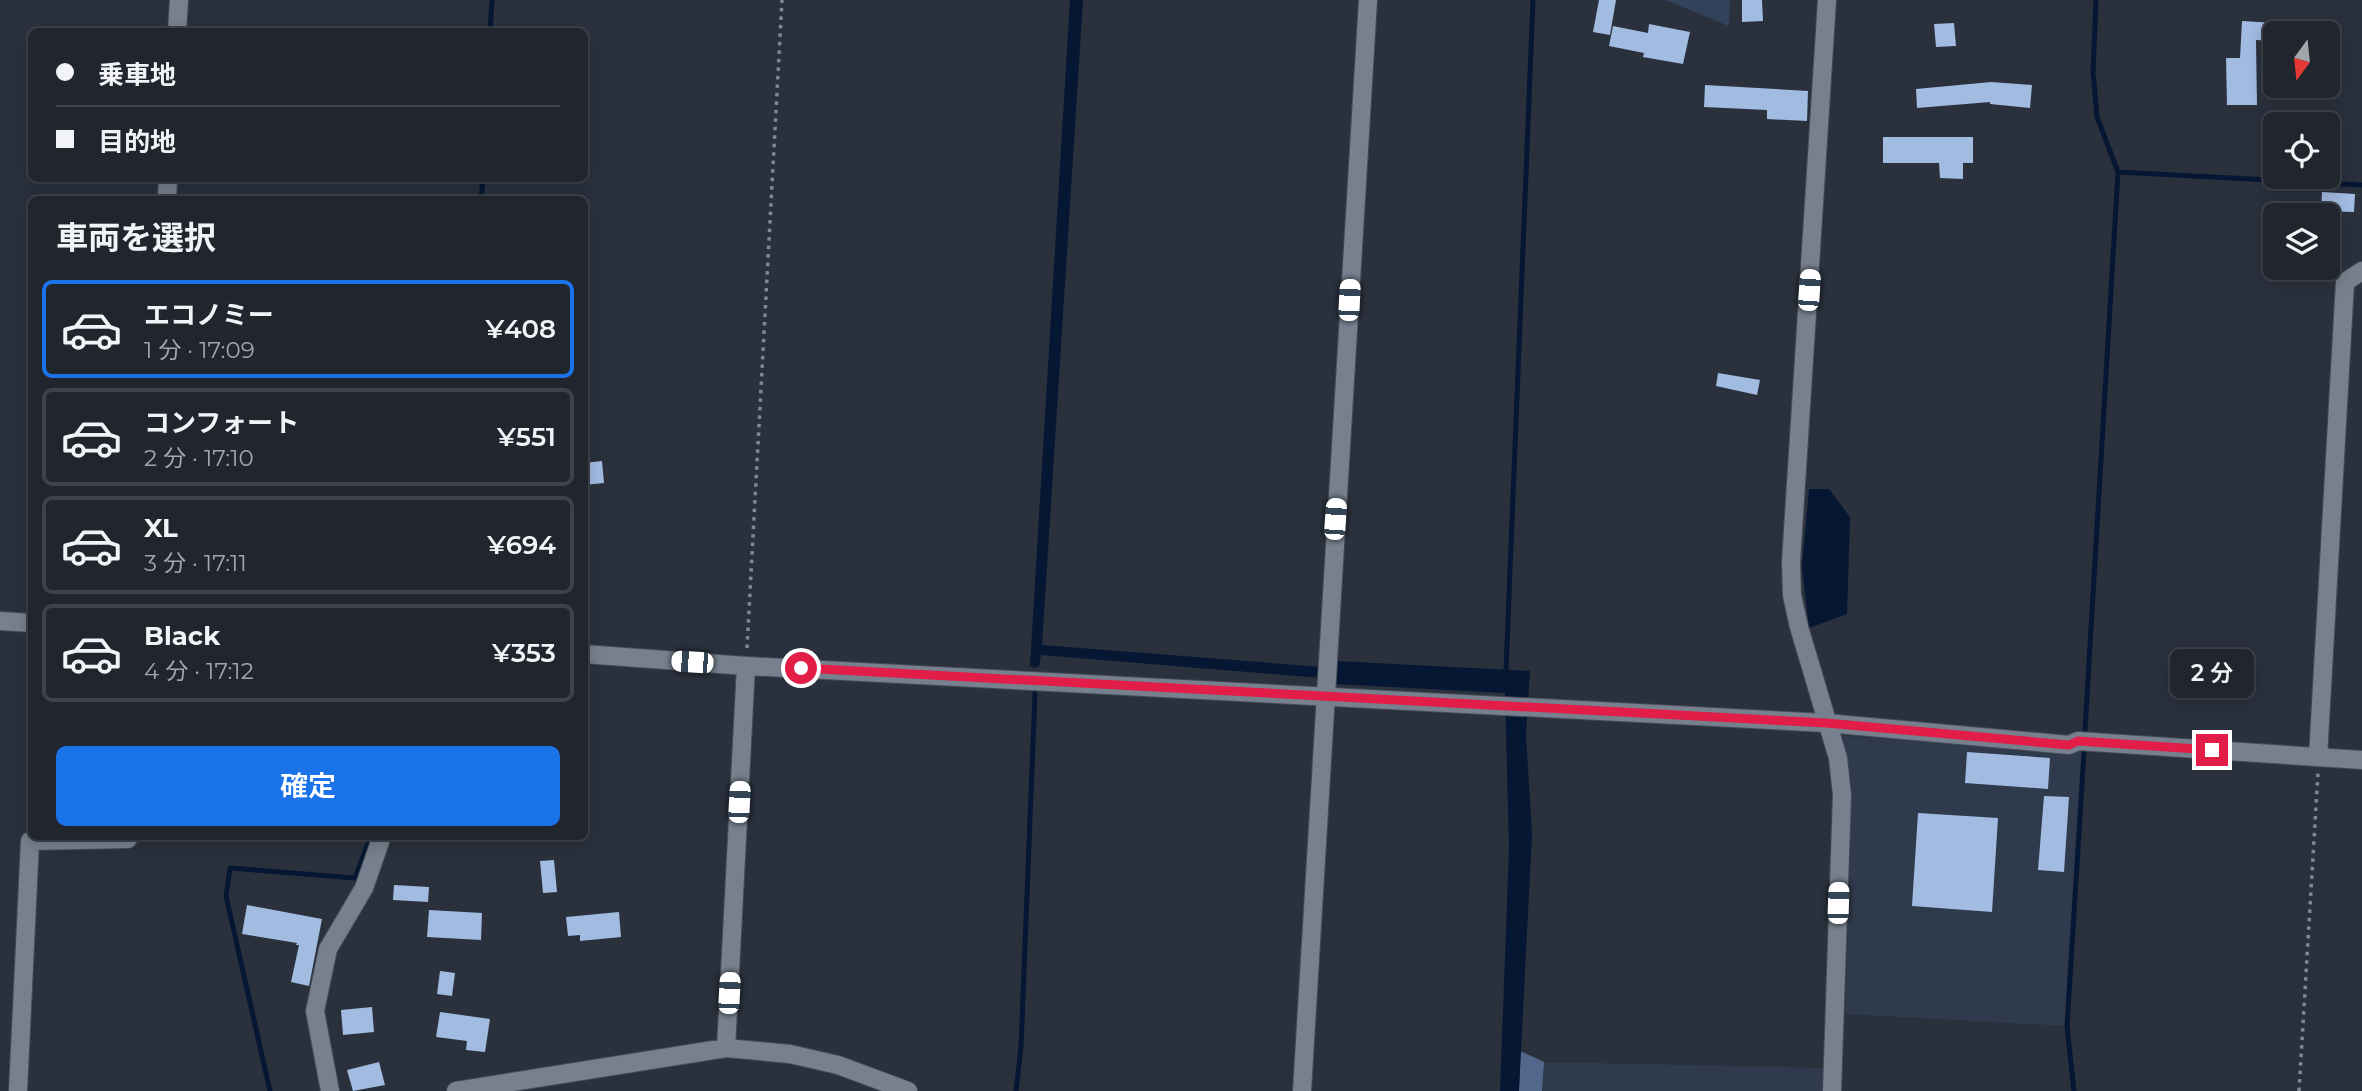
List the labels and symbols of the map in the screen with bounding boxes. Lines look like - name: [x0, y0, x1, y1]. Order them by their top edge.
- north arrow: [2263, 21, 2340, 98]
- car: [1798, 268, 1821, 312]
- car: [1338, 278, 1361, 322]
- car: [1324, 497, 1347, 541]
- callout: 2 分: [2170, 648, 2254, 698]
- car: [671, 650, 714, 674]
- route start: [785, 652, 817, 684]
- route end: [2196, 734, 2228, 766]
- car: [728, 780, 751, 824]
- car: [1827, 882, 1850, 924]
- car: [718, 971, 741, 1015]

